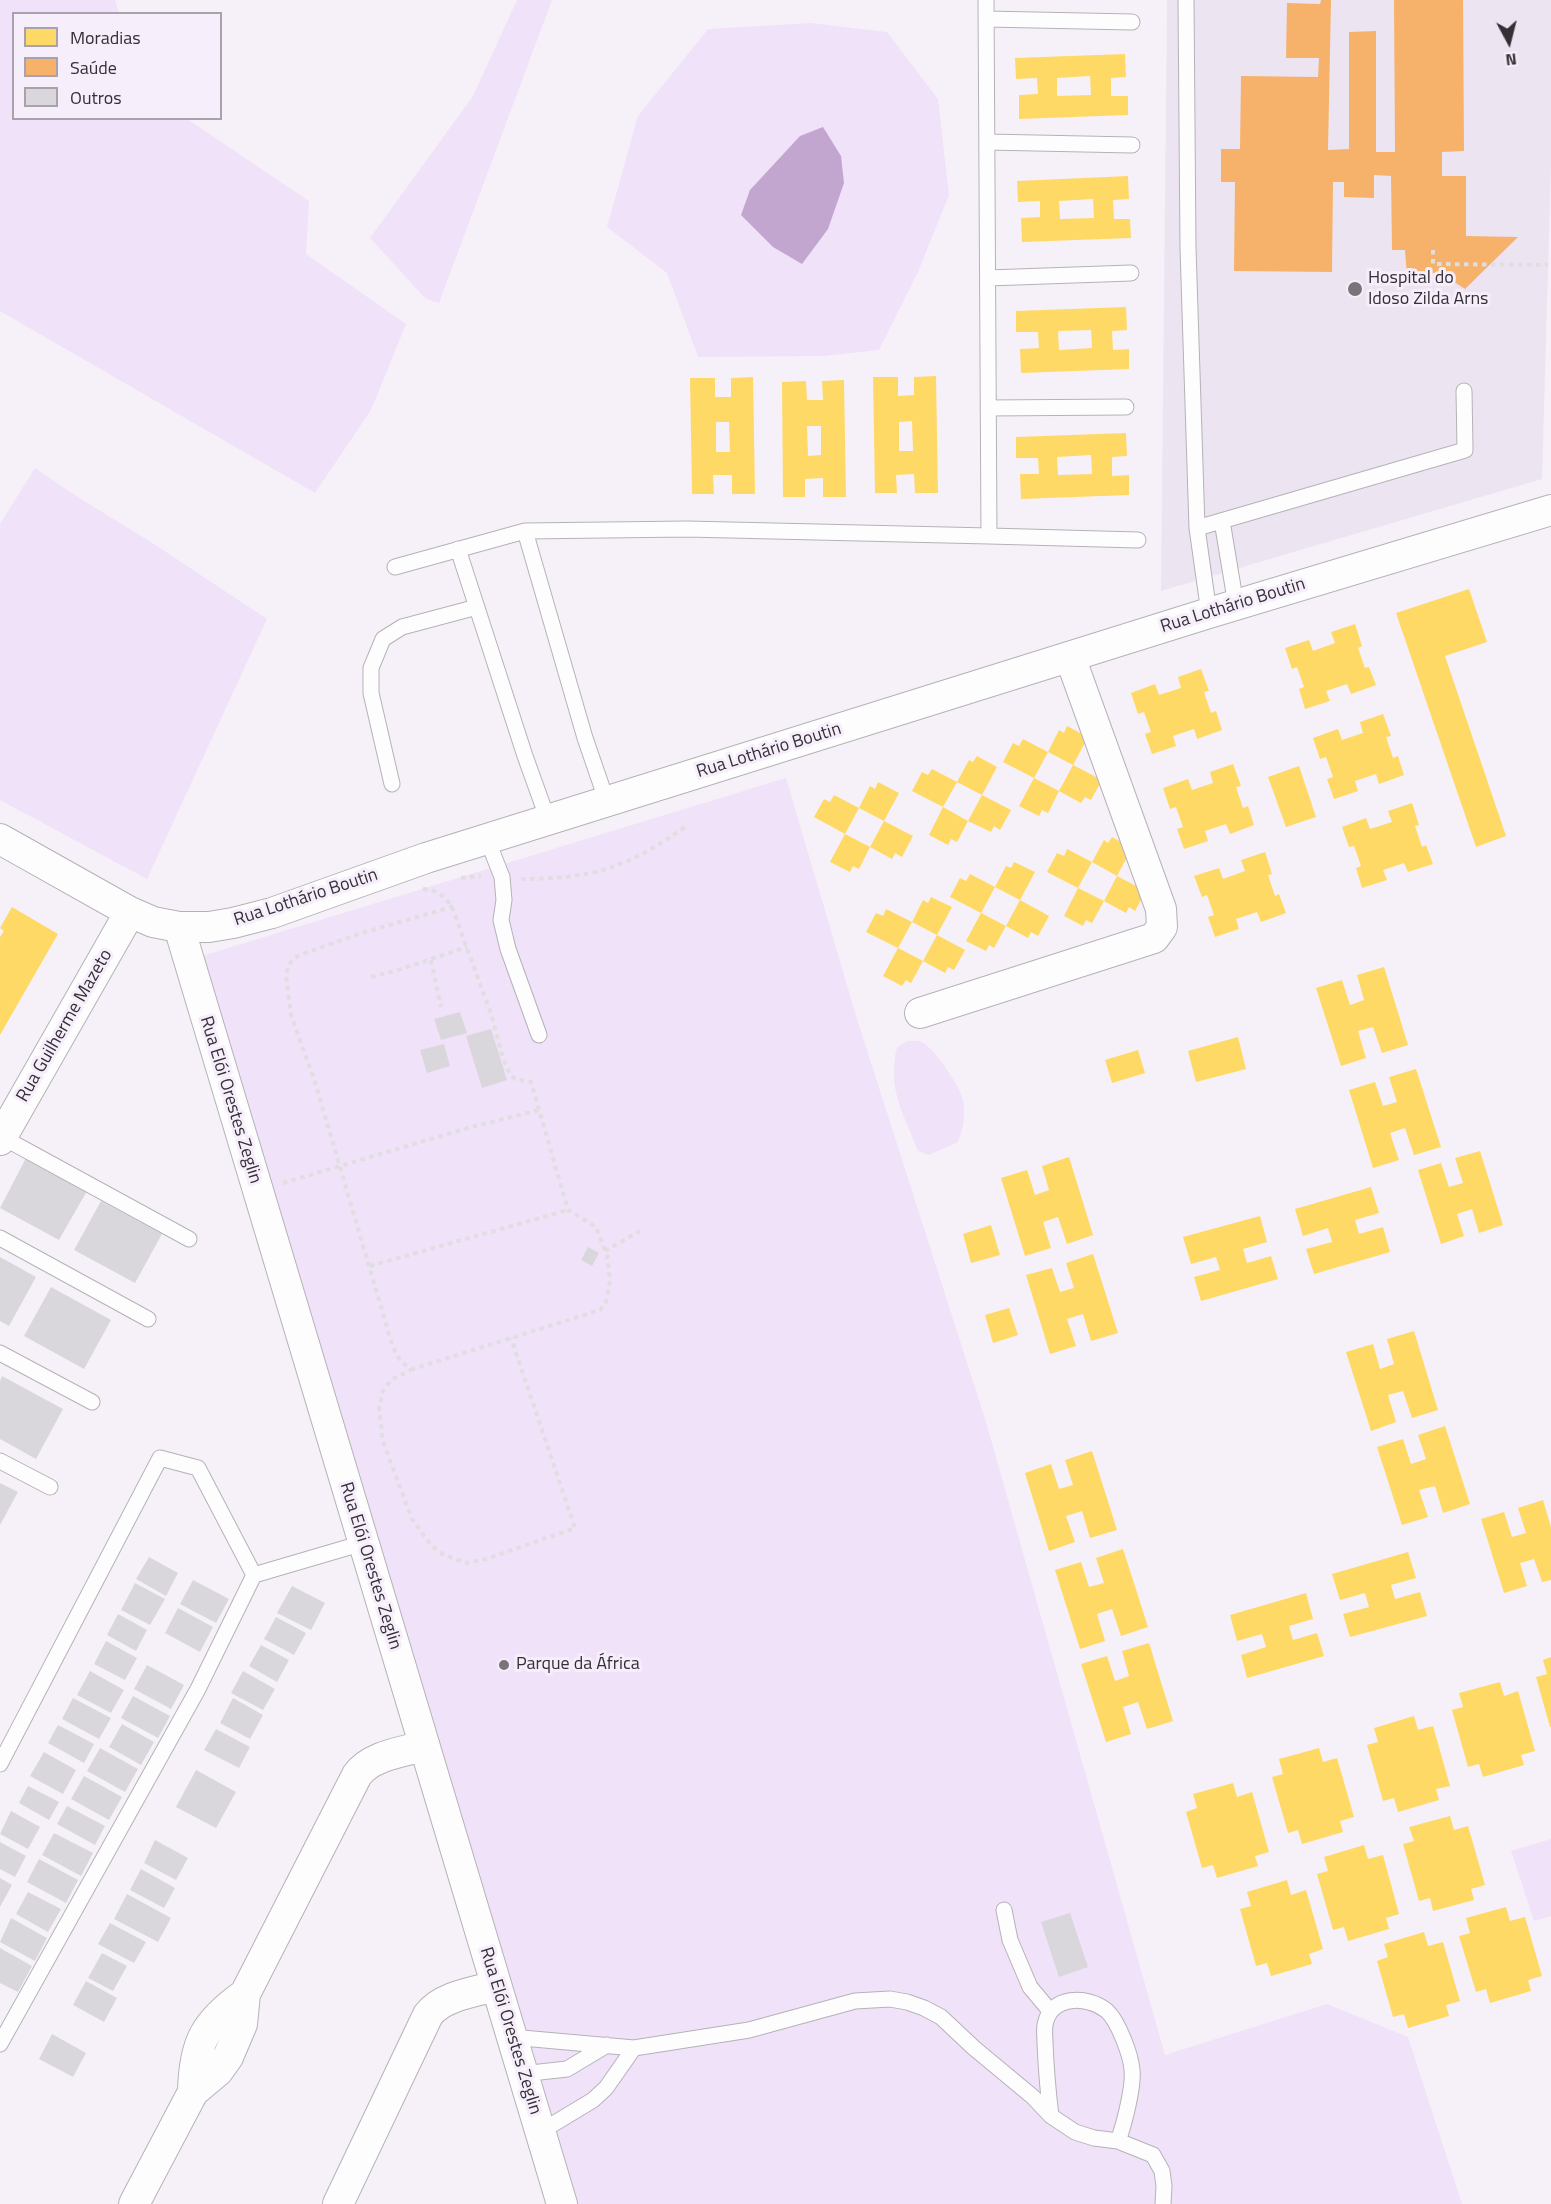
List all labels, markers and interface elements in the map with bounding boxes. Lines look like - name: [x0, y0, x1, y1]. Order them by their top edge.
- legend: [12, 12, 222, 120]
- north arrow: [1479, 12, 1539, 72]
- text: Moradias: [70, 24, 141, 51]
- text: N: [1504, 47, 1518, 72]
- text: Saúde: [70, 54, 117, 81]
- text: Outros: [70, 84, 122, 111]
- place label: Hospital do Idoso Zilda Arns: [1368, 268, 1488, 310]
- marker: Hospital do Idoso Zilda Arns: [1346, 280, 1364, 298]
- street label: Rua Lothário Boutin: [1158, 574, 1308, 638]
- street label: Rua Lothário Boutin: [694, 719, 844, 783]
- street label: Rua Lothário Boutin: [231, 865, 381, 931]
- street label: Rua Guilherme Mazeto: [13, 946, 117, 1106]
- street label: Rua Elói Orestes Zeglin: [194, 1014, 266, 1186]
- street label: Rua Elói Orestes Zeglin: [334, 1480, 406, 1652]
- place label: Parque da África: [516, 1654, 640, 1676]
- marker: Parque da África: [497, 1658, 511, 1672]
- street label: Rua Elói Orestes Zeglin: [474, 1945, 546, 2117]

